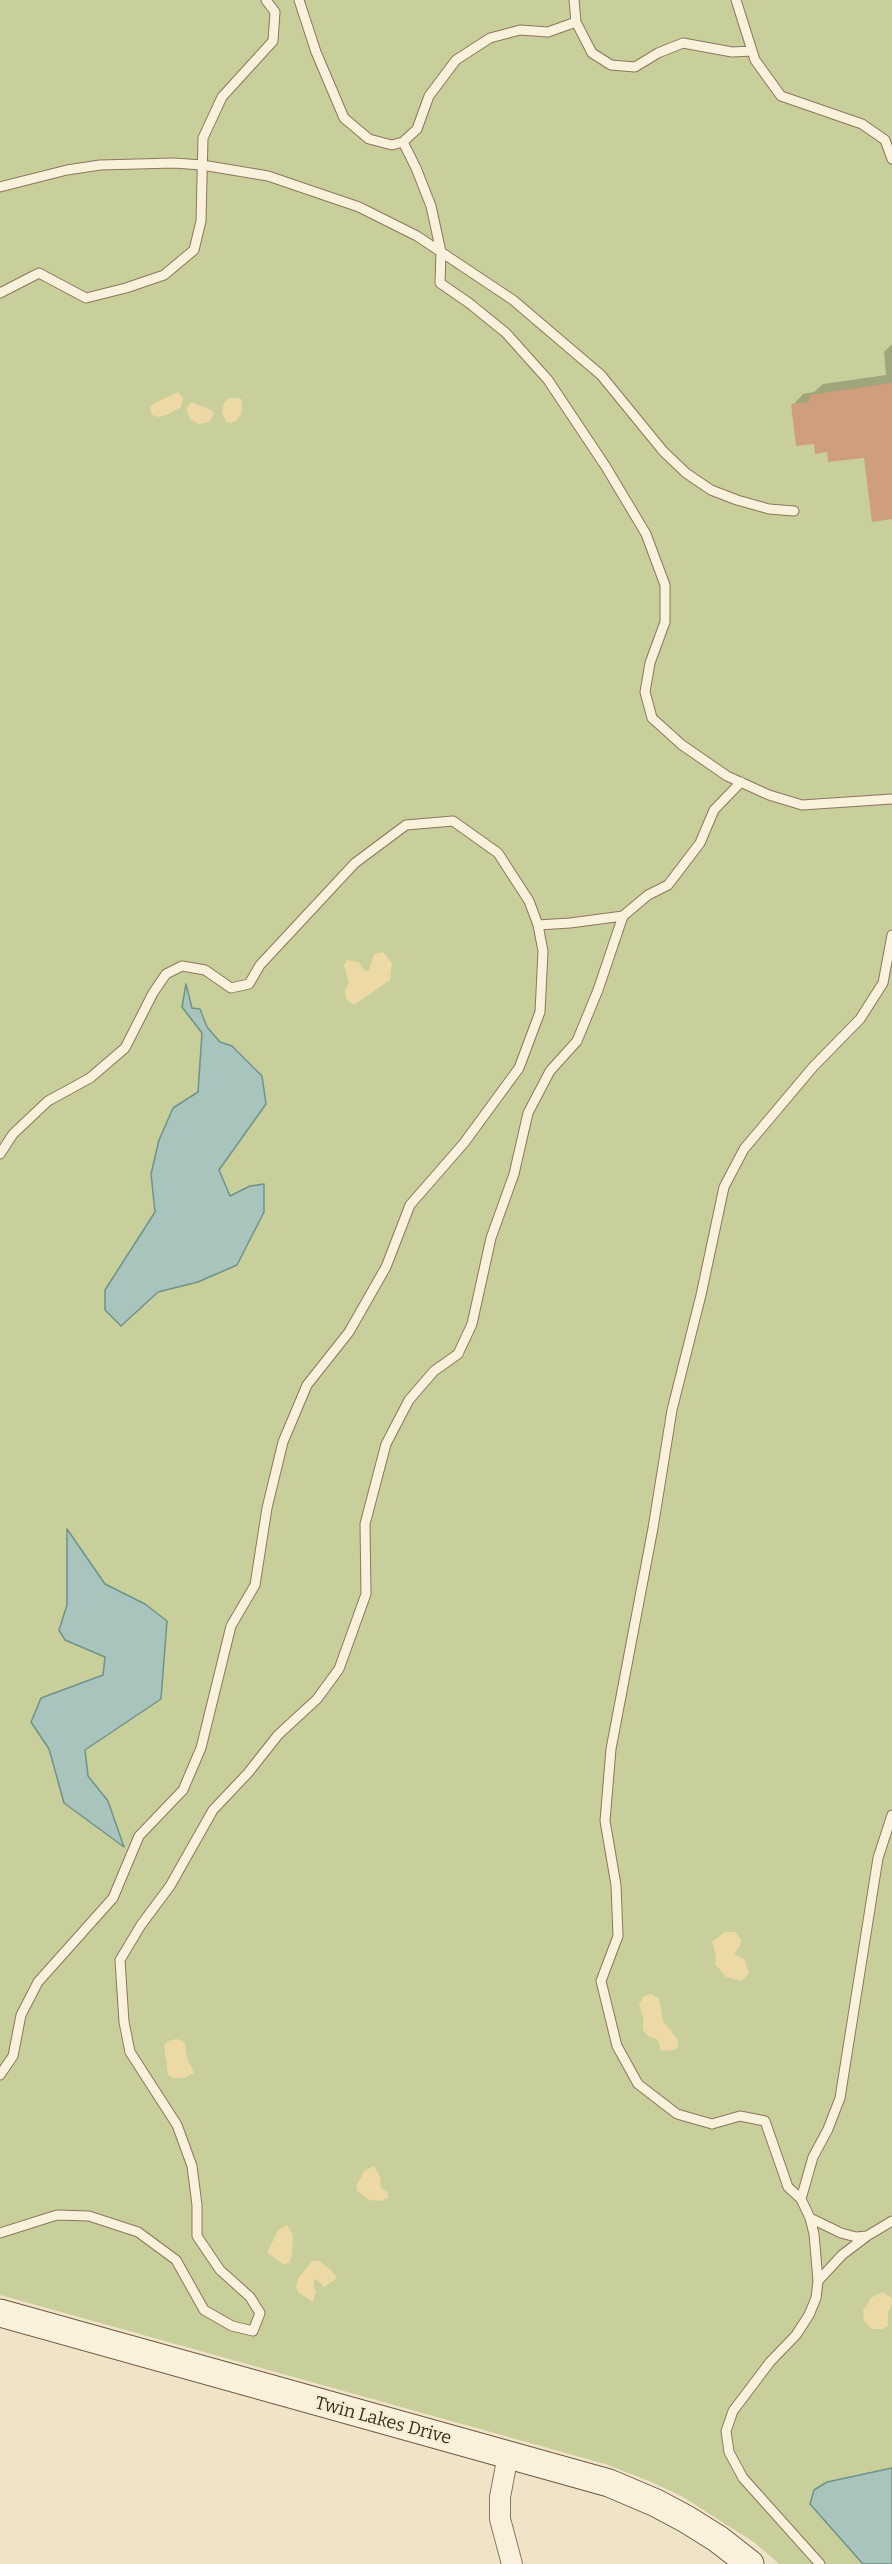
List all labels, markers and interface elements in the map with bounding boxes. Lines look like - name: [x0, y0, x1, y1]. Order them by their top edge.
- street label: Twin Lakes Drive: [312, 2392, 454, 2450]

